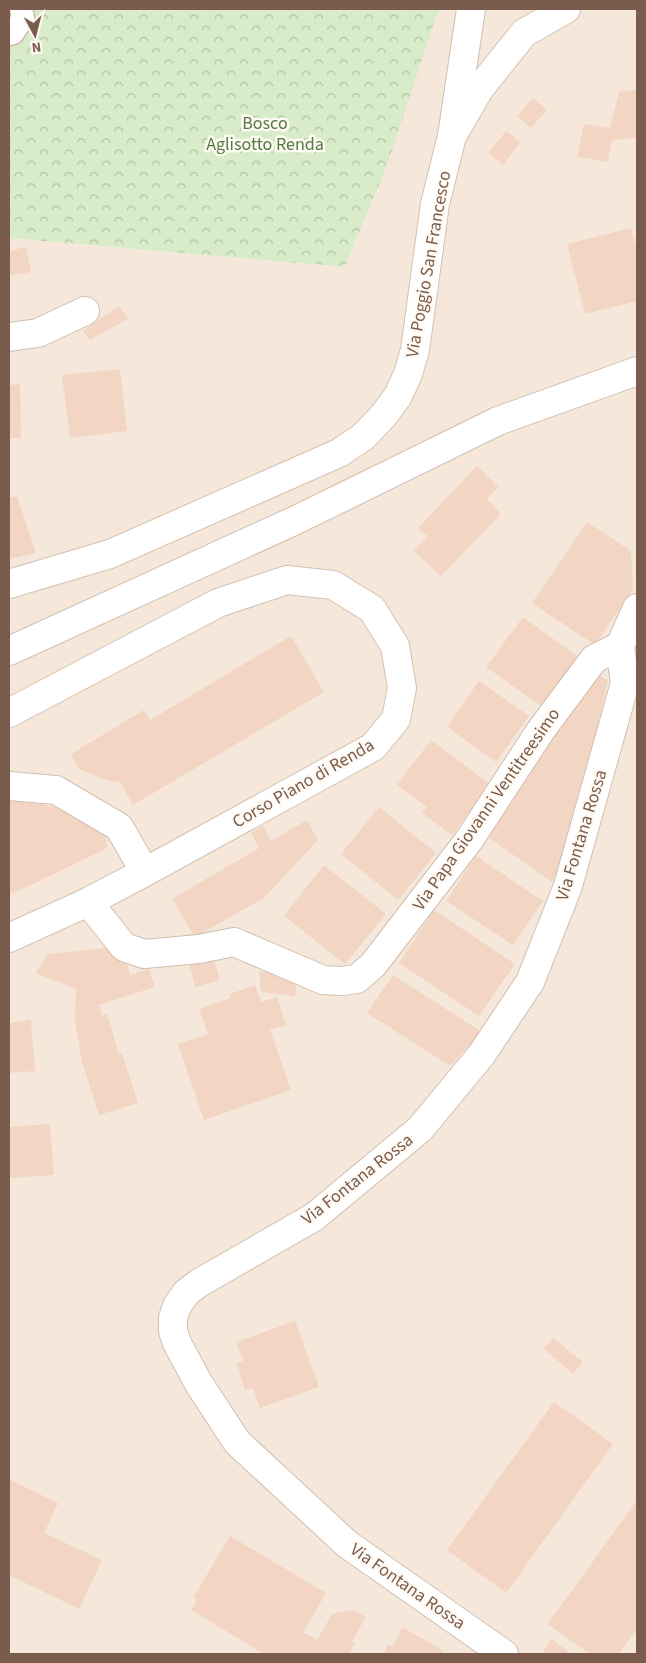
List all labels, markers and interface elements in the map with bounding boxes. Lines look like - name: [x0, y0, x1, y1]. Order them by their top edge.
- north arrow: [10, 10, 60, 60]
- text: N: [31, 36, 42, 57]
- park label: Bosco Aglisotto Renda: [206, 111, 324, 157]
- street label: Via Poggio San Francesco: [400, 169, 457, 359]
- street label: Via Papa Giovanni Ventitreesimo: [407, 703, 566, 916]
- street label: Corso Piano di Renda: [228, 733, 379, 834]
- street label: Via Fontana Rossa: [550, 767, 613, 904]
- street label: Via Fontana Rossa: [296, 1128, 419, 1231]
- street label: Via Fontana Rossa: [345, 1537, 471, 1636]

